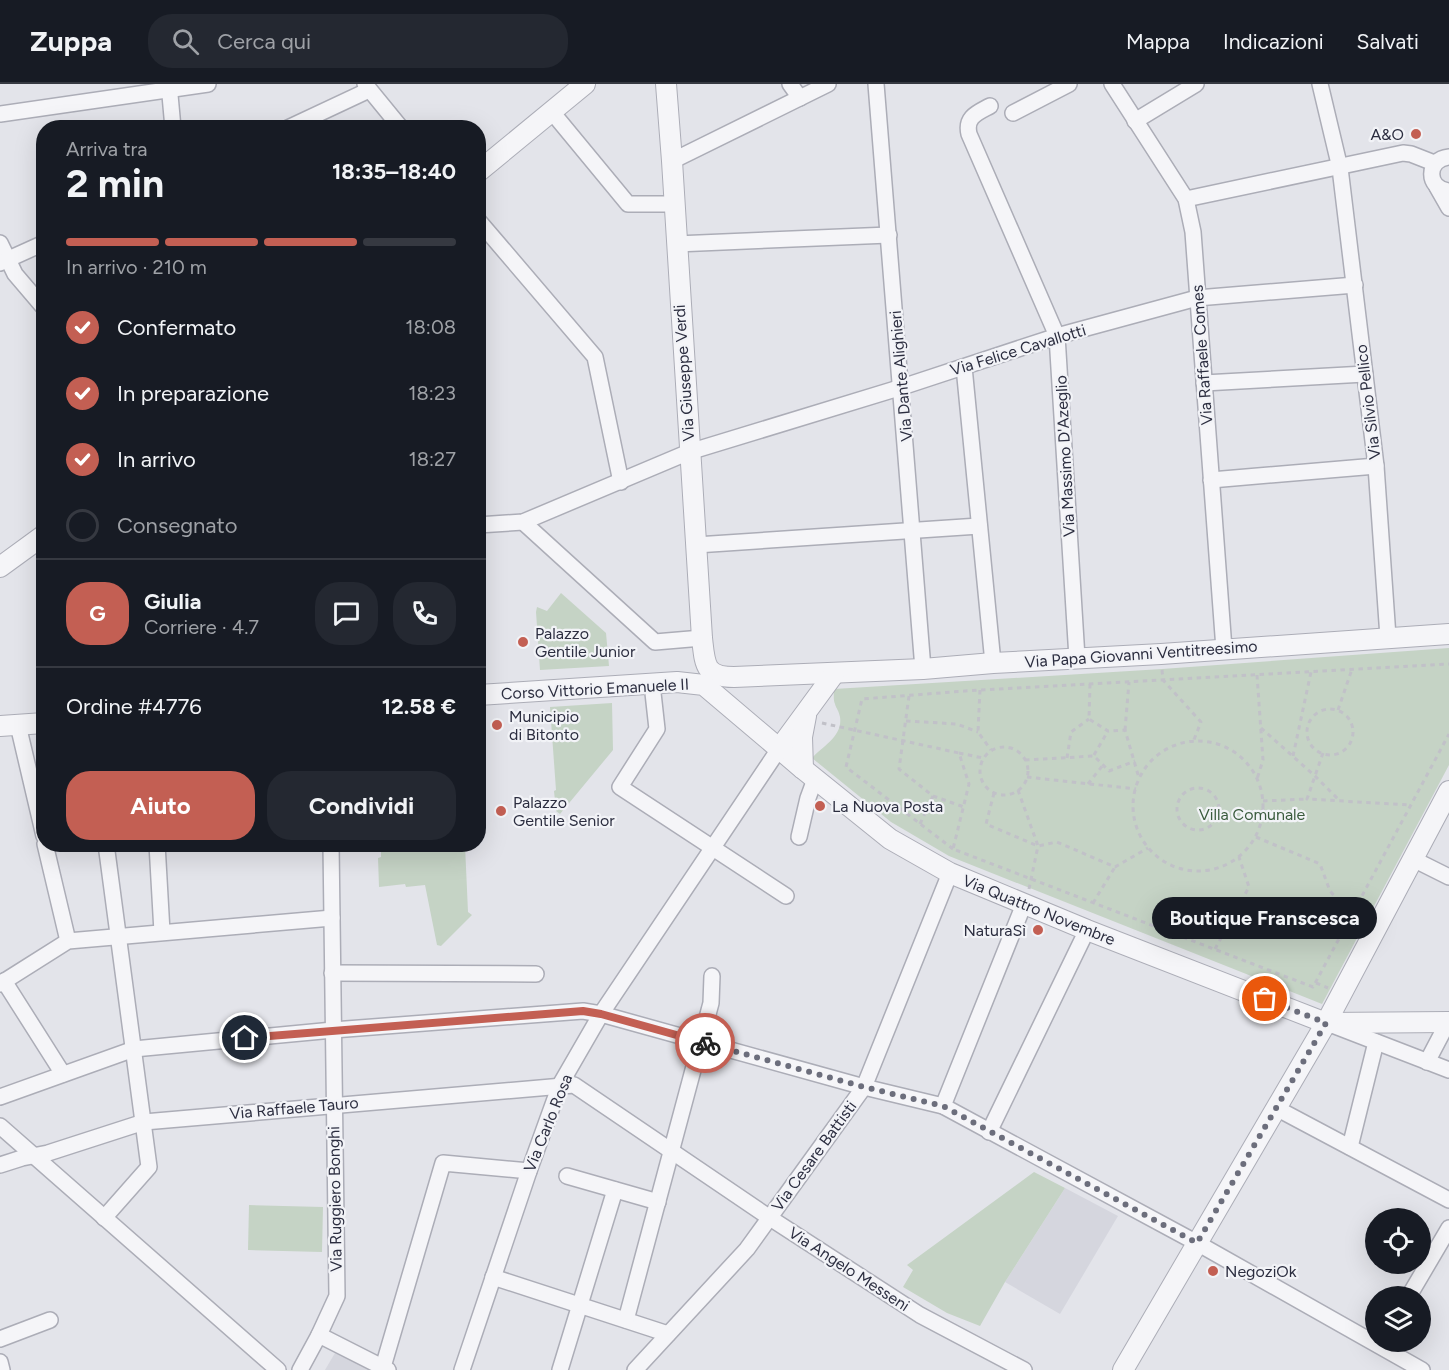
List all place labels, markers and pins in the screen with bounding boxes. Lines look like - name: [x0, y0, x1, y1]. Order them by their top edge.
- place label: A&O: [1370, 125, 1404, 144]
- marker: A&O: [1409, 127, 1423, 141]
- place label: Palazzo Gentile Junior: [535, 624, 636, 661]
- marker: Palazzo Gentile Junior: [516, 635, 530, 649]
- place label: Municipio di Bitonto: [509, 707, 579, 744]
- marker: Municipio di Bitonto: [490, 718, 504, 732]
- place label: Palazzo Gentile Senior: [513, 793, 615, 830]
- place label: La Nuova Posta: [832, 797, 943, 816]
- marker: La Nuova Posta: [813, 799, 827, 813]
- marker: Palazzo Gentile Senior: [494, 804, 508, 818]
- callout: Boutique Franscesca: [1152, 897, 1378, 939]
- place label: NaturaSì: [963, 921, 1026, 940]
- marker: NaturaSì: [1031, 923, 1045, 937]
- pin: [1239, 973, 1290, 1024]
- pin: [219, 1012, 270, 1063]
- place label: NegoziOk: [1225, 1262, 1297, 1281]
- marker: NegoziOk: [1206, 1264, 1220, 1278]

